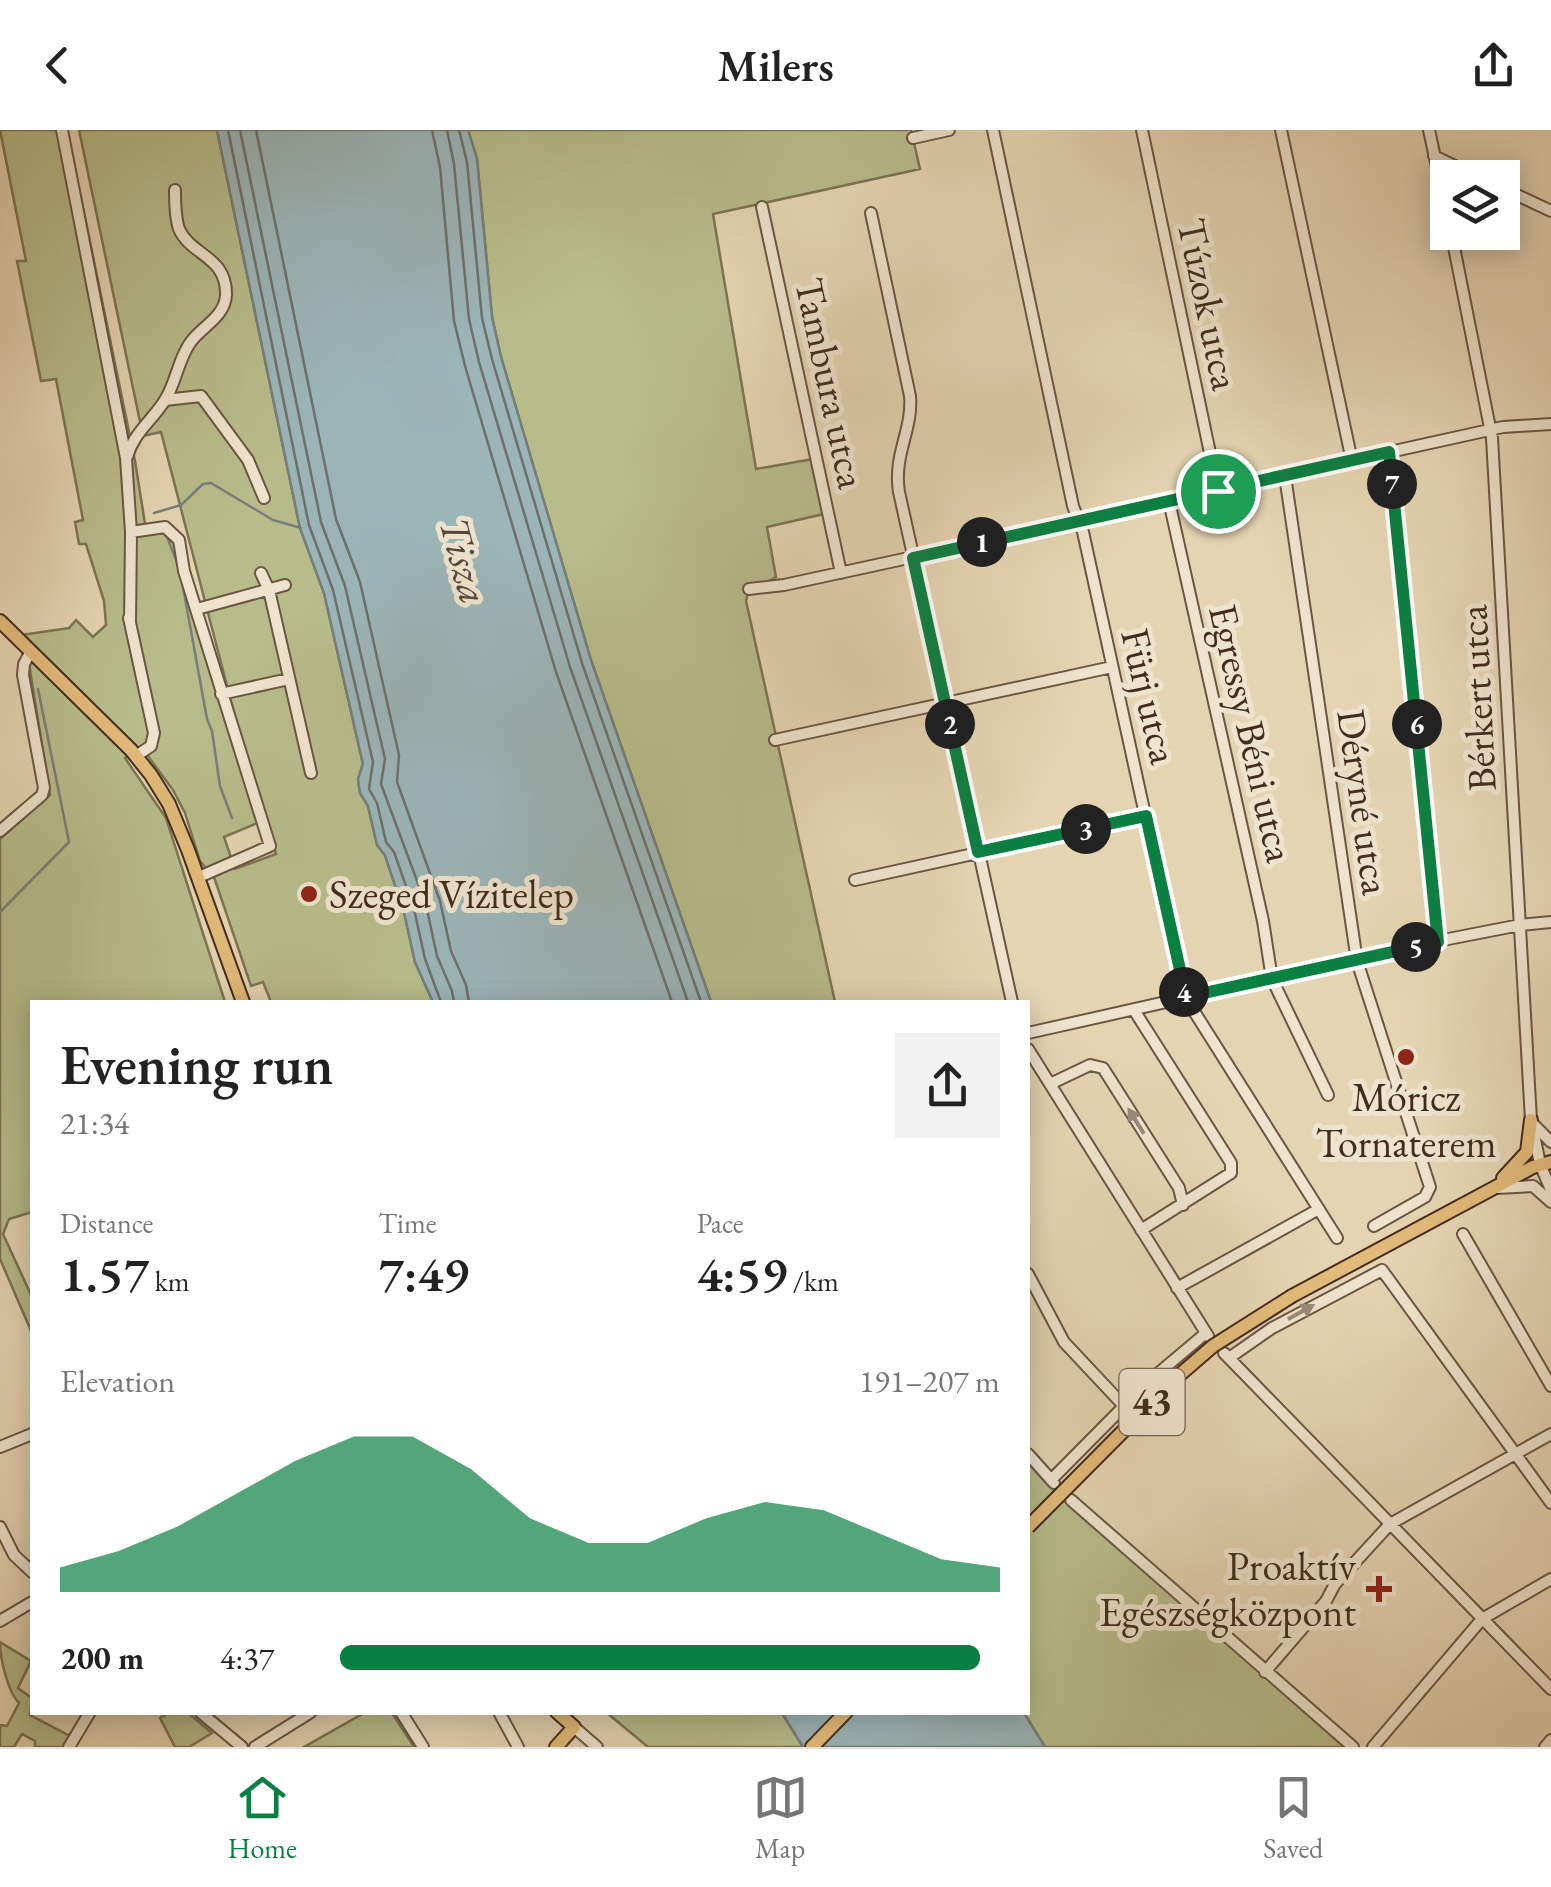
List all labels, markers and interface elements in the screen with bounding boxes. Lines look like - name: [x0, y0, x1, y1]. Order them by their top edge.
- text: Milers: [717, 36, 834, 94]
- icon: back: [30, 38, 85, 93]
- icon: share: [1466, 38, 1521, 93]
- map controls: [1430, 160, 1520, 250]
- button: layers: [1430, 160, 1520, 250]
- street label: Túzok utca: [1165, 213, 1253, 395]
- street label: Tambura utca: [783, 273, 879, 493]
- pin: [1176, 449, 1261, 534]
- pin: 7: [1367, 459, 1417, 509]
- icon: arrive: [1191, 464, 1246, 519]
- text: 7: [1385, 466, 1399, 502]
- water label: Tisza: [427, 511, 502, 610]
- pin: 1: [957, 517, 1007, 567]
- text: 1: [975, 524, 989, 560]
- street label: Egressy Béni utca: [1197, 599, 1307, 867]
- street label: Bérkert utca: [1446, 604, 1508, 792]
- street label: Fürj utca: [1109, 623, 1191, 769]
- pin: 2: [925, 699, 975, 749]
- pin: 6: [1392, 699, 1442, 749]
- text: 2: [943, 706, 957, 742]
- street label: Déryné utca: [1325, 706, 1403, 898]
- text: 6: [1410, 706, 1424, 742]
- pin: 3: [1061, 804, 1111, 854]
- text: 3: [1079, 811, 1093, 847]
- place label: Szeged Vízitelep: [329, 868, 574, 920]
- marker: Szeged Vízitelep: [298, 883, 320, 905]
- pin: 5: [1391, 922, 1441, 972]
- text: 5: [1409, 929, 1423, 965]
- pin: 4: [1159, 967, 1209, 1017]
- text: 4: [1177, 974, 1191, 1010]
- text: Evening run: [60, 1029, 333, 1100]
- button: share: [895, 1033, 1000, 1138]
- marker: Móricz Tornaterem: [1395, 1046, 1417, 1068]
- place label: Móricz Tornaterem: [1315, 1071, 1497, 1169]
- text: 21:34: [60, 1102, 129, 1144]
- one-way arrow: [1128, 1107, 1146, 1134]
- text: Distance: [60, 1205, 154, 1241]
- text: Time: [378, 1205, 437, 1241]
- text: Pace: [697, 1205, 744, 1241]
- text: 1.57: [60, 1241, 149, 1306]
- text: 7:49: [378, 1241, 469, 1306]
- text: 4:59: [697, 1241, 787, 1306]
- text: km: [149, 1263, 190, 1299]
- text: /km: [787, 1263, 839, 1299]
- one-way arrow: [1287, 1304, 1315, 1322]
- text: Elevation: [60, 1360, 175, 1402]
- text: 191–207 m: [859, 1360, 1000, 1402]
- road number: 43: [1120, 1369, 1184, 1435]
- place label: Proaktív Egészségközpont: [1099, 1540, 1356, 1638]
- marker: Proaktív Egészségközpont: [1366, 1576, 1392, 1602]
- text: 200 m: [60, 1637, 144, 1679]
- text: 4:37: [220, 1637, 274, 1679]
- tab: Home: [228, 1770, 297, 1866]
- tab: Map: [753, 1770, 808, 1866]
- tab: Saved: [1263, 1770, 1323, 1866]

